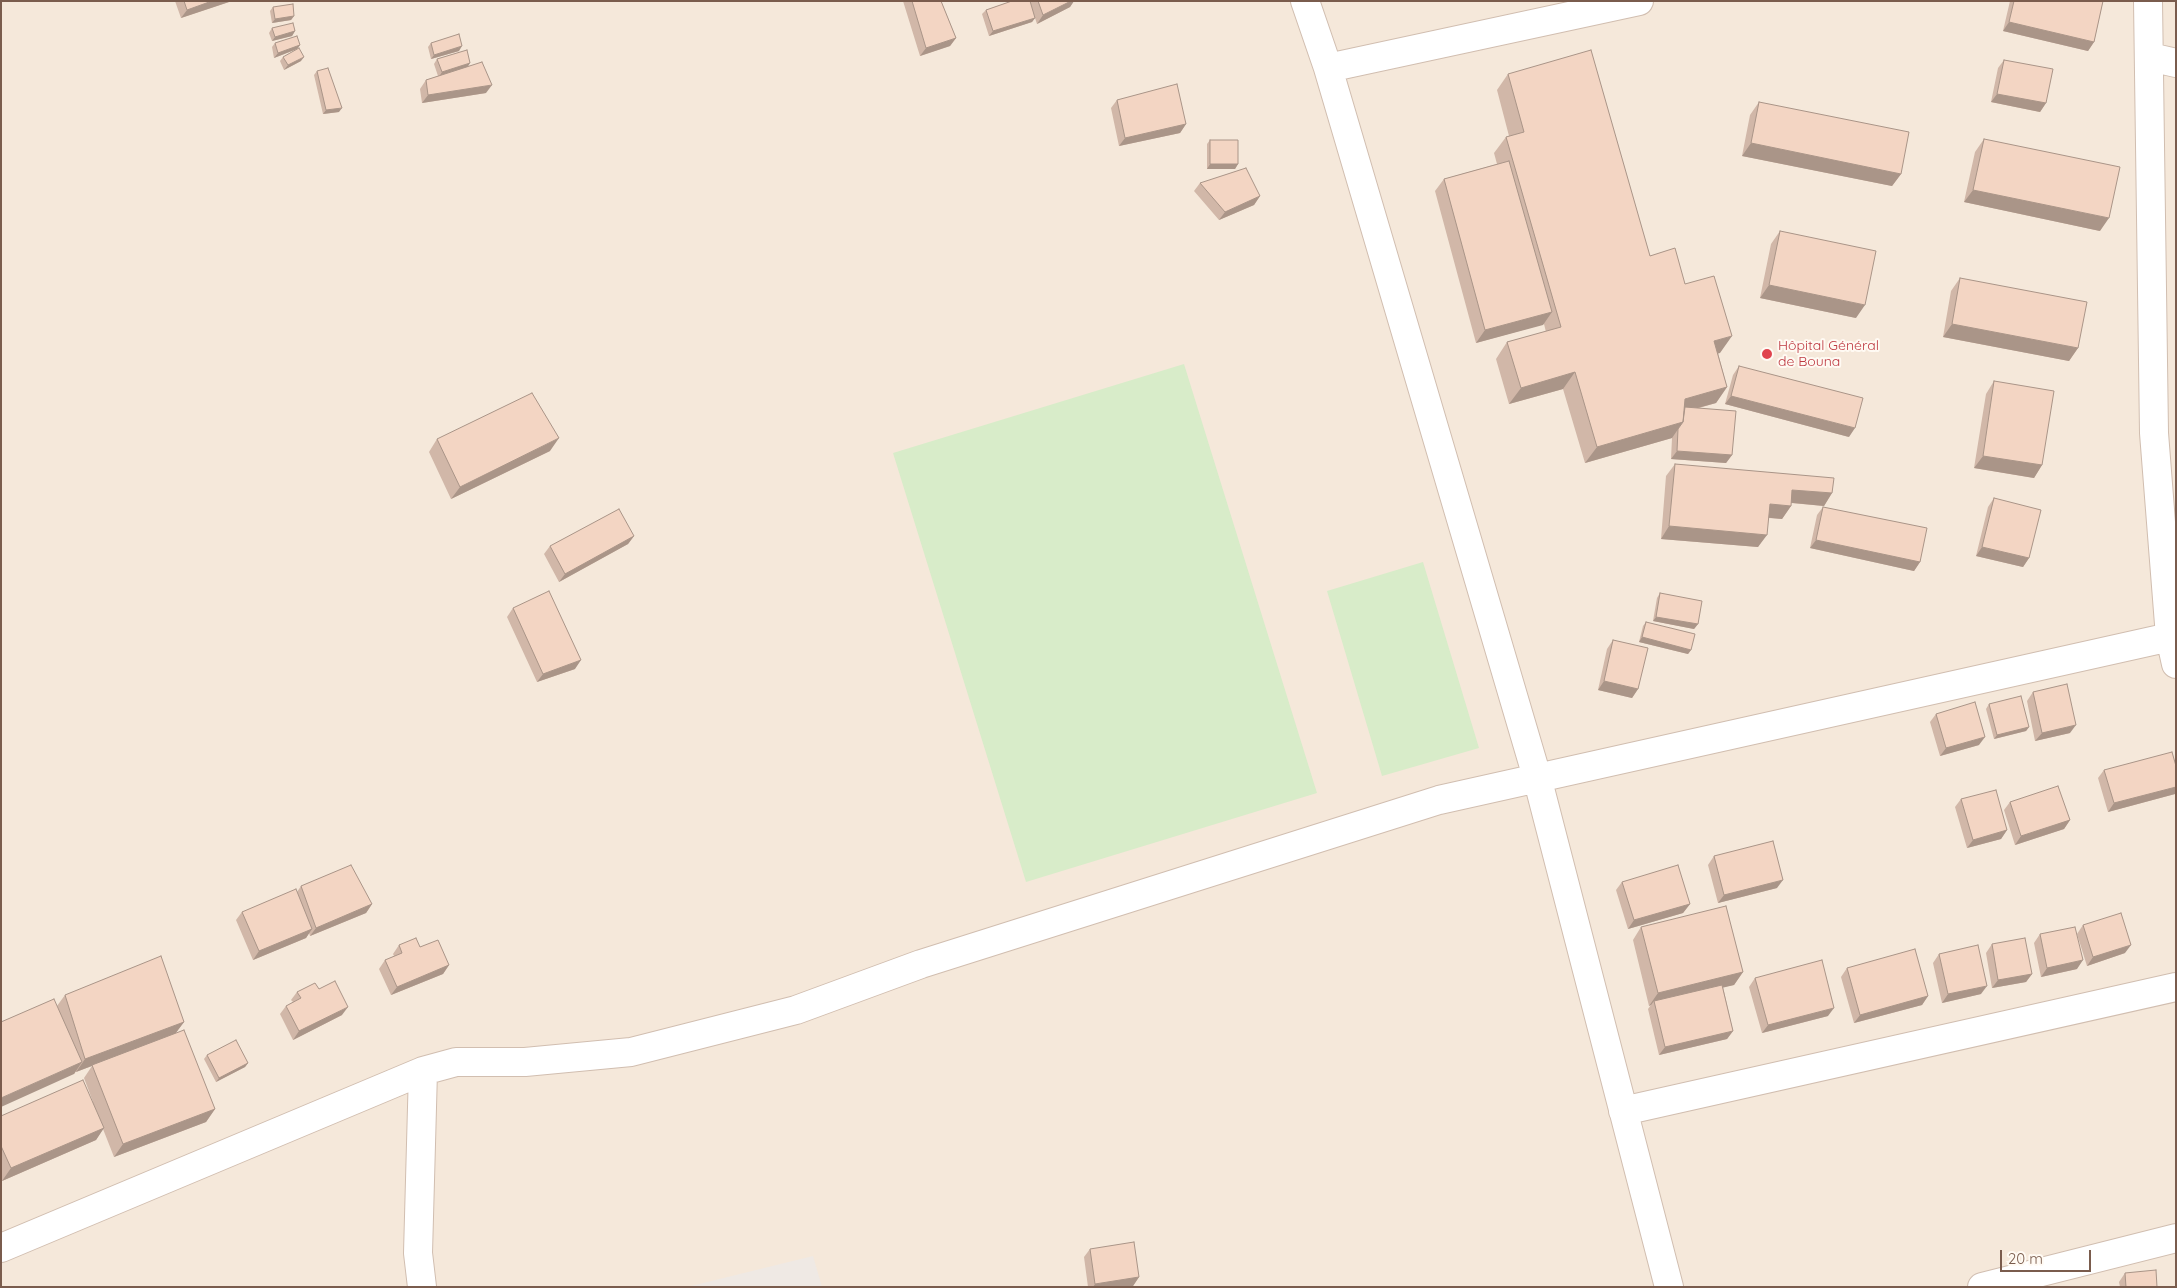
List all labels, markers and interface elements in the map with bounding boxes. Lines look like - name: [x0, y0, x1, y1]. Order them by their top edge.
- place label: Hôpital Général de Bouna: [1778, 338, 1879, 371]
- marker: Hôpital Général de Bouna: [1760, 347, 1774, 361]
- scale bar: [2002, 1240, 2093, 1272]
- text: 20 m: [2008, 1249, 2043, 1268]

